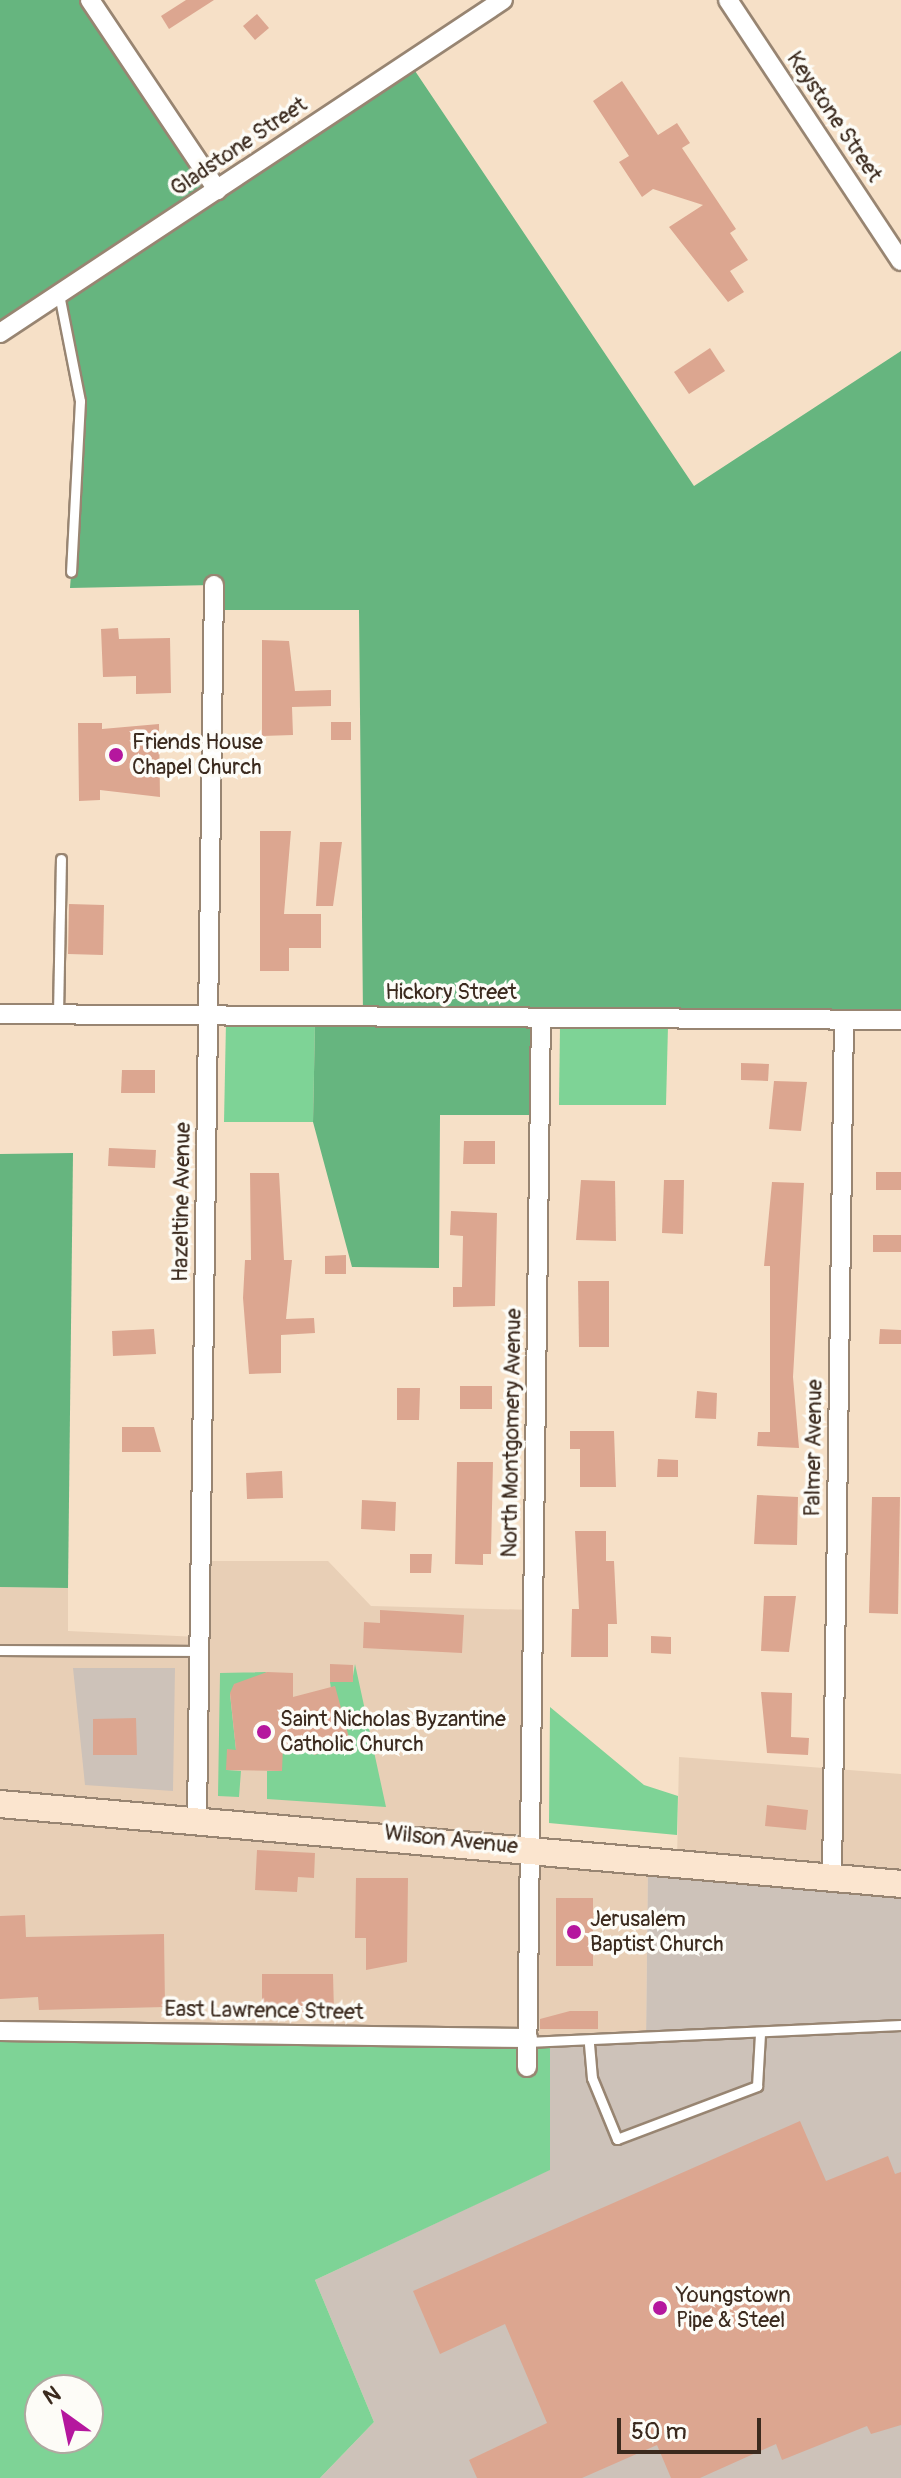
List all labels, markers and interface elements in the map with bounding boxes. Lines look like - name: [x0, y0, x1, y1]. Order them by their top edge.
- street label: Keystone Street: [781, 47, 887, 187]
- street label: Gladstone Street: [166, 92, 312, 202]
- place label: Friends House Chapel Church: [132, 729, 263, 780]
- marker: Friends House Chapel Church: [107, 746, 125, 764]
- street label: Hickory Street: [385, 980, 517, 1006]
- street label: Hazeltine Avenue: [167, 1122, 197, 1282]
- street label: North Montgomery Avenue: [497, 1308, 527, 1558]
- street label: Palmer Avenue: [800, 1379, 828, 1517]
- place label: Saint Nicholas Byzantine Catholic Church: [280, 1706, 506, 1758]
- marker: Saint Nicholas Byzantine Catholic Church: [255, 1723, 273, 1741]
- street label: Wilson Avenue: [383, 1820, 519, 1860]
- place label: Jerusalem Baptist Church: [590, 1906, 724, 1958]
- marker: Jerusalem Baptist Church: [565, 1923, 583, 1941]
- street label: East Lawrence Street: [164, 1996, 364, 2026]
- place label: Youngstown Pipe & Steel: [676, 2282, 791, 2334]
- marker: Youngstown Pipe & Steel: [651, 2299, 669, 2317]
- north arrow: [24, 2374, 104, 2454]
- text: N: [38, 2380, 66, 2411]
- scale bar: [621, 2402, 765, 2452]
- text: 50 m: [631, 2417, 687, 2446]

